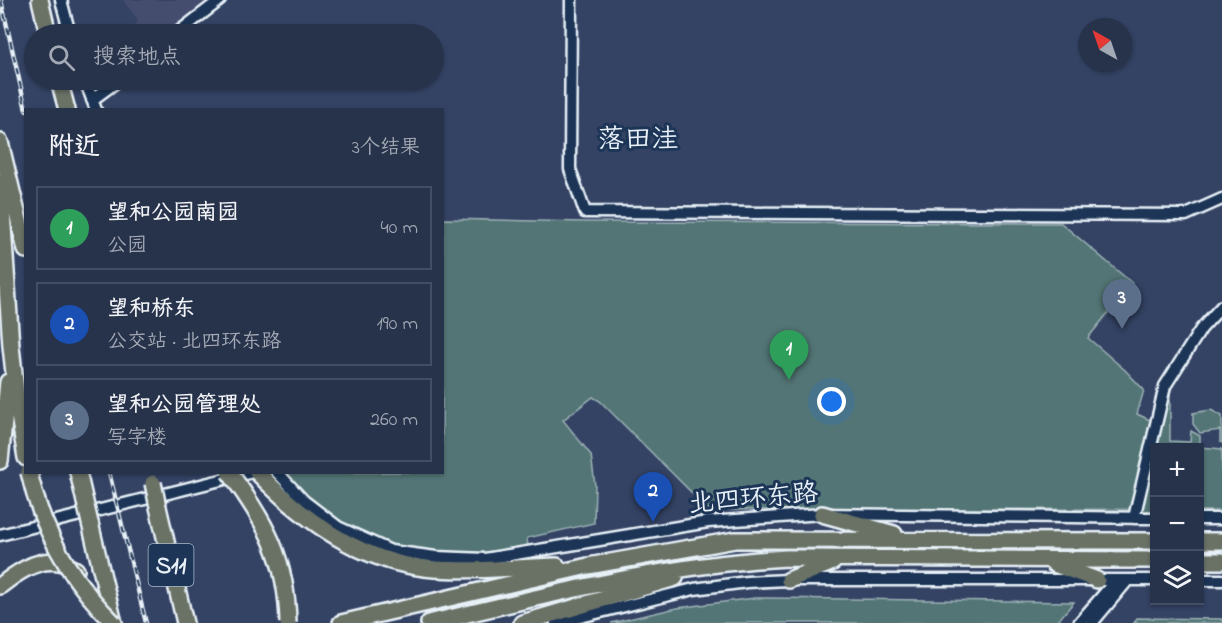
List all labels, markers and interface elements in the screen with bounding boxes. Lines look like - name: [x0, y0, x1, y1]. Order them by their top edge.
- north arrow: [1078, 18, 1132, 72]
- search box: [24, 24, 444, 90]
- icon: search: [45, 41, 78, 74]
- text: 搜索地点: [93, 42, 181, 74]
- district label: 落田洼: [598, 121, 679, 160]
- text: 附近: [48, 129, 100, 167]
- text: 3个结果: [352, 134, 420, 163]
- text: 望和公园南园: [107, 198, 239, 230]
- text: 1: [66, 214, 73, 243]
- text: 40 m: [381, 214, 418, 243]
- text: 公园: [107, 232, 147, 261]
- pin: 3: [1102, 280, 1142, 329]
- text: 望和桥东: [107, 294, 195, 326]
- text: 2: [65, 310, 74, 339]
- text: 190 m: [376, 310, 418, 339]
- text: 公交站 · 北四环东路: [107, 328, 281, 357]
- pin: 1: [770, 330, 808, 380]
- your location: [817, 387, 846, 416]
- text: 望和公园管理处: [107, 390, 261, 422]
- text: 3: [65, 406, 74, 435]
- text: 260 m: [370, 406, 418, 435]
- text: 写字楼: [107, 424, 167, 453]
- map controls: [1150, 443, 1204, 605]
- button: +: [1150, 443, 1204, 497]
- pin: 2: [634, 472, 672, 522]
- street label: 北四环东路: [687, 475, 820, 525]
- button: −: [1150, 497, 1204, 551]
- road number: S11: [148, 544, 194, 586]
- button: layers: [1150, 551, 1204, 605]

